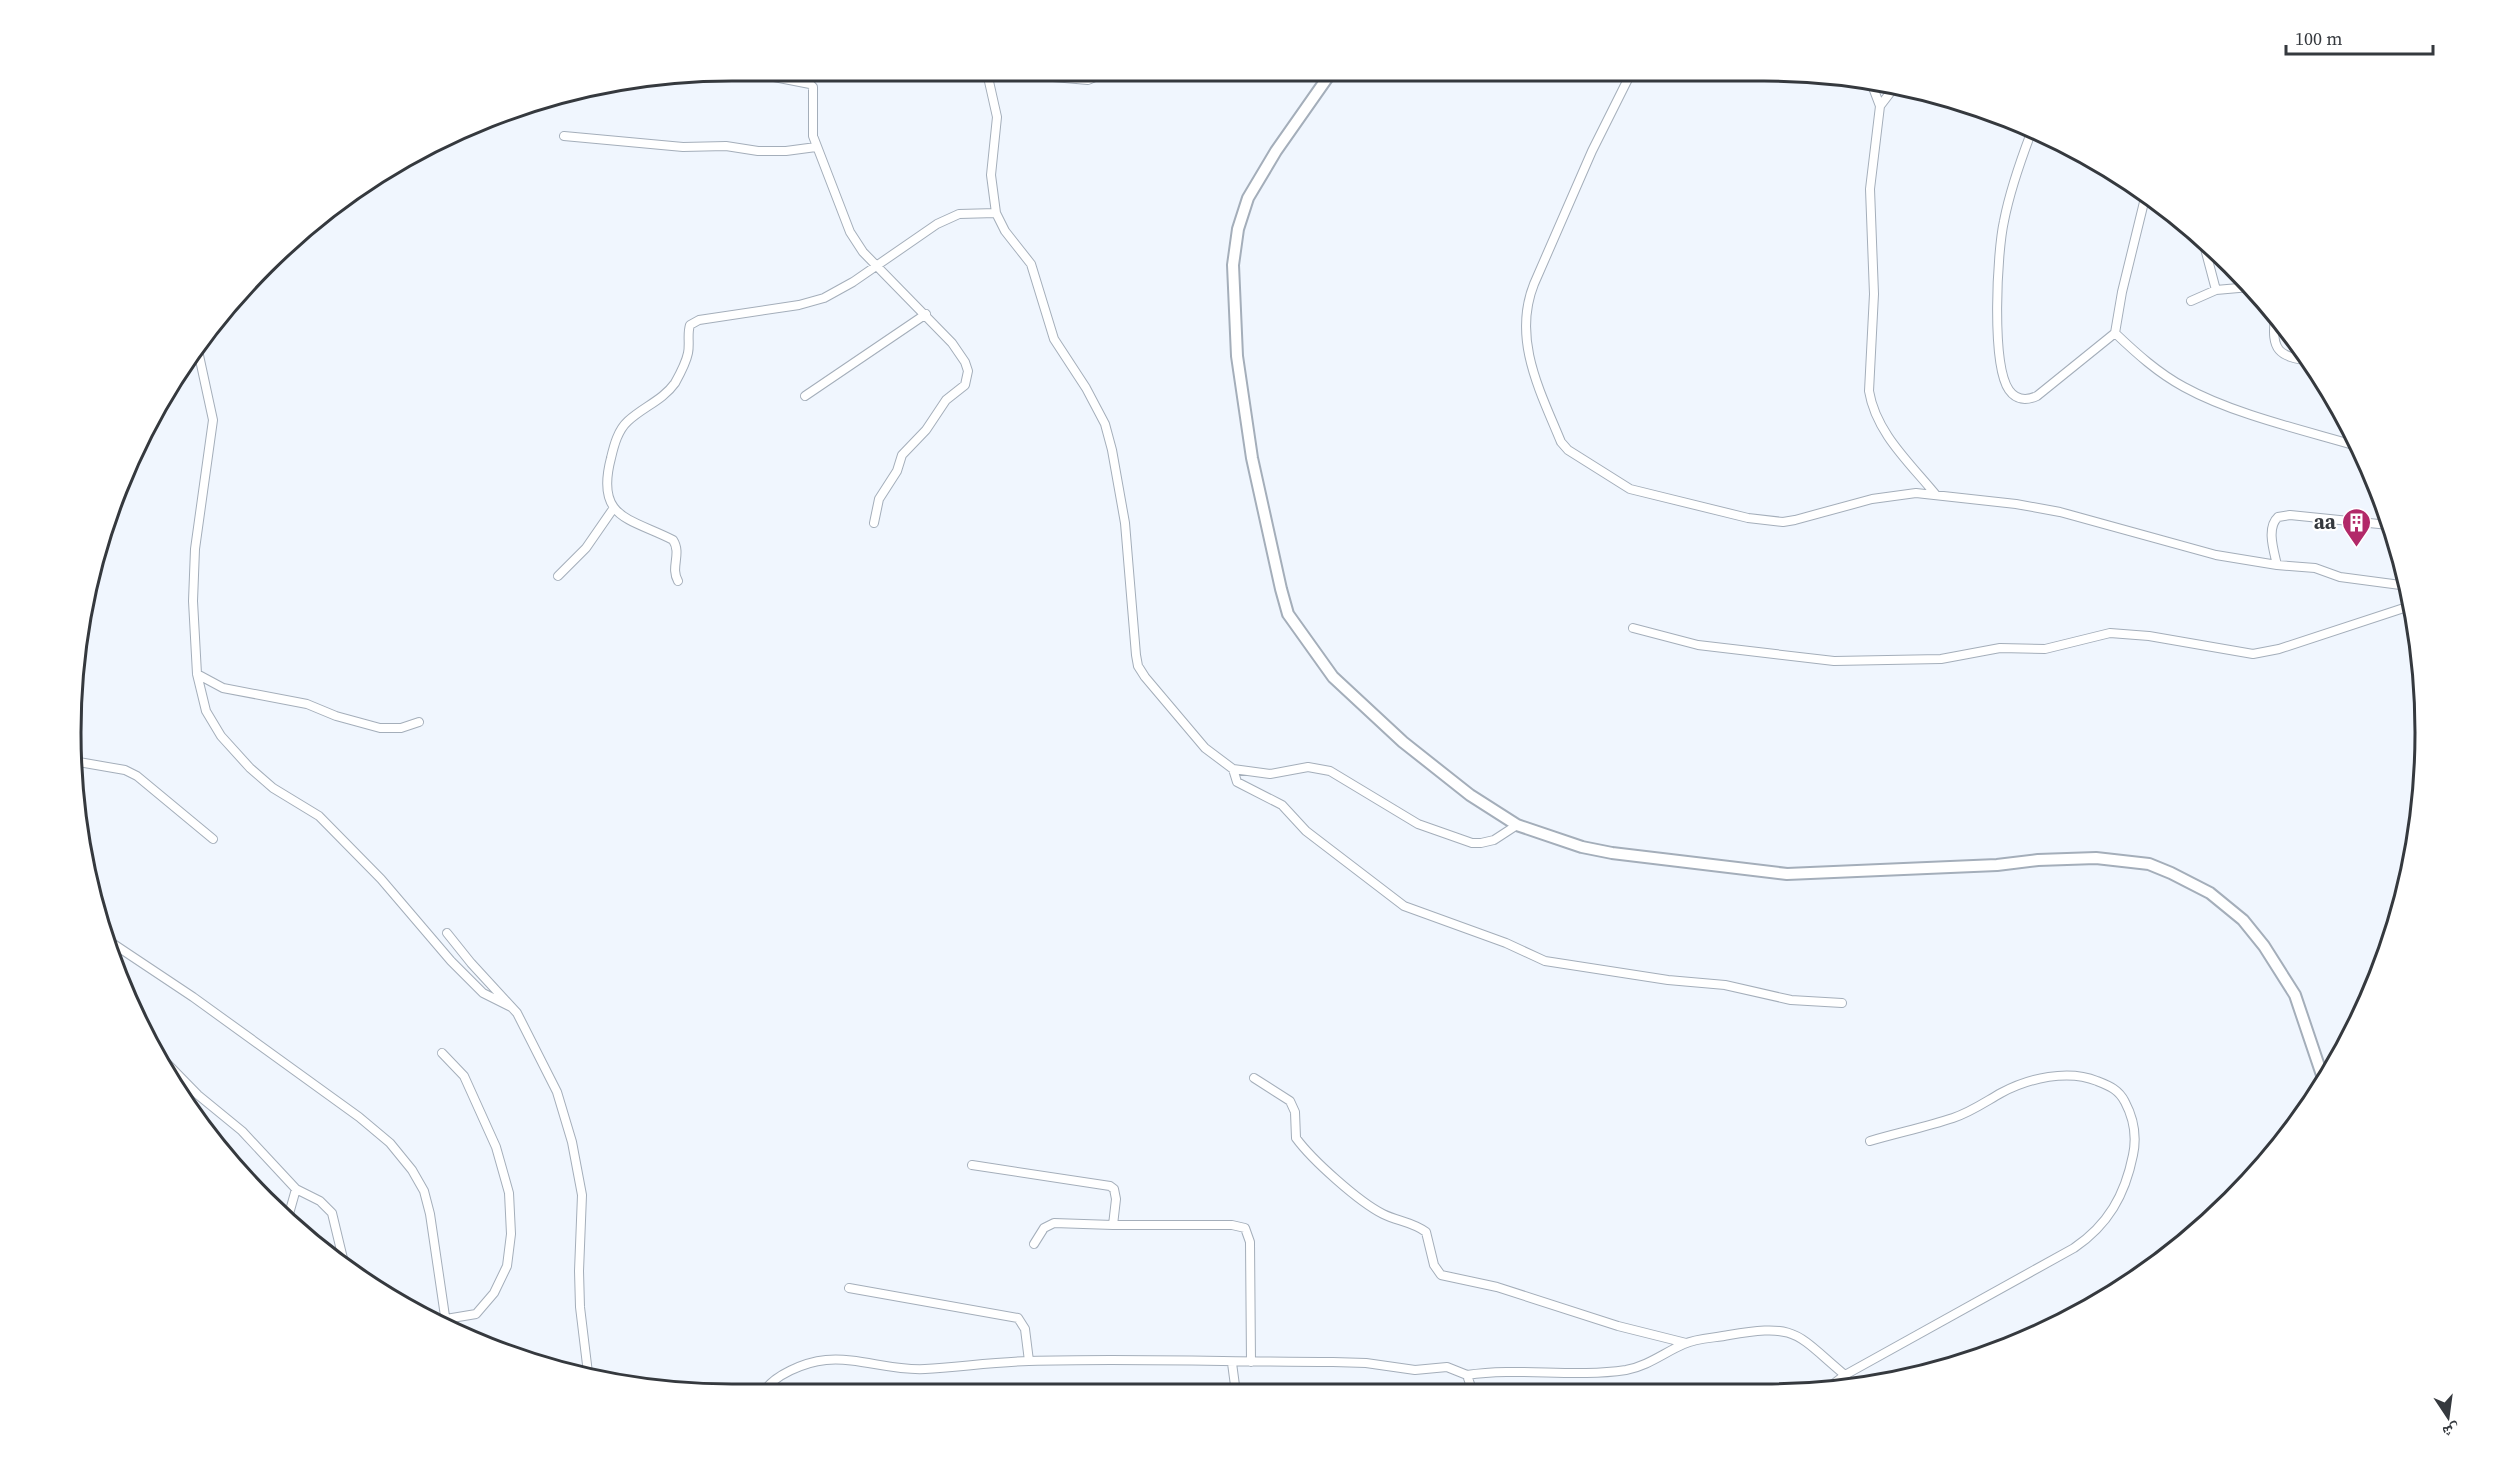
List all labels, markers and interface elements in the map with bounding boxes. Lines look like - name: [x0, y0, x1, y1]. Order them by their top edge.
- scale bar: [2286, 18, 2433, 56]
- text: 100 m: [2295, 26, 2342, 51]
- building icon: aa: [2341, 506, 2373, 548]
- place label: aa: [2314, 507, 2337, 536]
- north arrow: [2418, 1387, 2478, 1447]
- text: ش: [2441, 1419, 2462, 1444]

